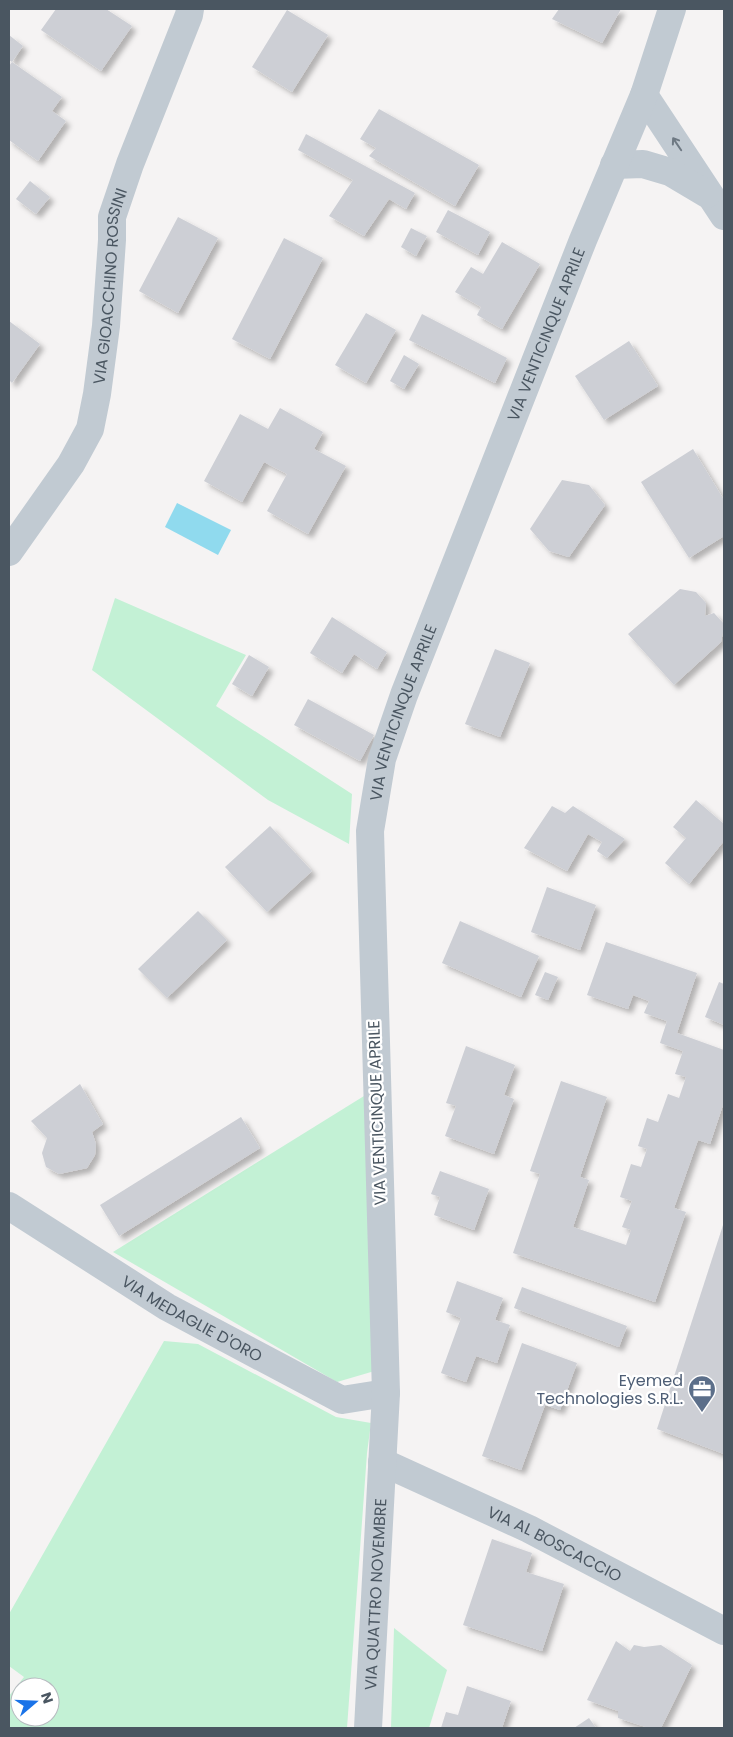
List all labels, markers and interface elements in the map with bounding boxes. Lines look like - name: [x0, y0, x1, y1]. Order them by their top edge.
- one-way arrow: [672, 137, 682, 151]
- street label: VIA GIOACCHINO ROSSINI: [87, 185, 132, 386]
- street label: VIA VENTICINQUE APRILE: [501, 244, 590, 425]
- street label: VIA VENTICINQUE APRILE: [364, 621, 442, 803]
- street label: VIA VENTICINQUE APRILE: [362, 1020, 392, 1206]
- street label: VIA MEDAGLIE D'ORO: [117, 1269, 267, 1367]
- place label: Eyemed Technologies S.R.L.: [536, 1369, 683, 1410]
- office icon: Eyemed Technologies S.R.L.: [687, 1374, 717, 1413]
- street label: VIA QUATTRO NOVEMBRE: [359, 1498, 392, 1691]
- street label: VIA AL BOSCACCIO: [484, 1500, 626, 1587]
- north arrow: [10, 1677, 60, 1727]
- text: N: [36, 1690, 58, 1706]

